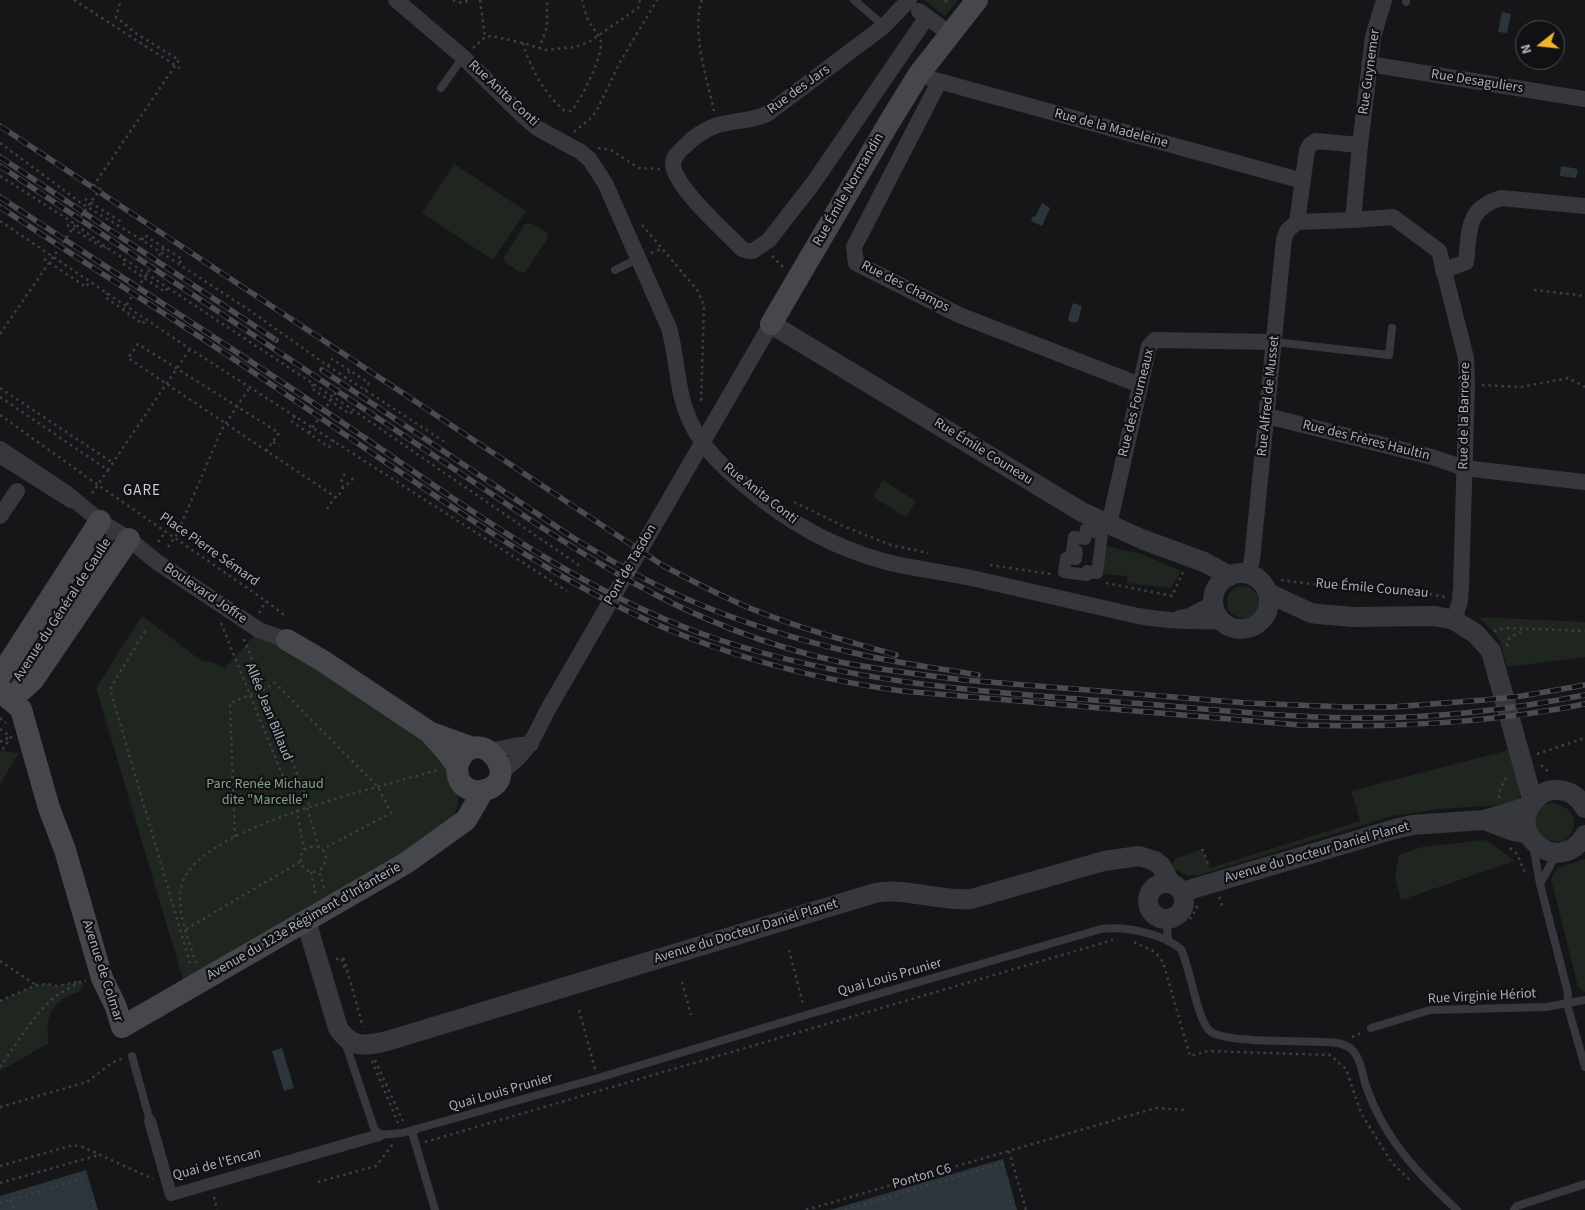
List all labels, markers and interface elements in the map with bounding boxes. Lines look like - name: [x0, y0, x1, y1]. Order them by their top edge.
- north arrow: [1515, 20, 1565, 70]
- street label: Rue Guynemer: [1356, 28, 1384, 116]
- text: N: [1516, 42, 1537, 56]
- street label: Rue Anita Conti: [464, 57, 542, 131]
- street label: Rue des Jars: [764, 62, 834, 118]
- street label: Rue Desaguliers: [1430, 66, 1524, 98]
- street label: Rue de la Madeleine: [1052, 106, 1170, 152]
- street label: Rue Émile Normandin: [810, 130, 888, 250]
- street label: Rue des Champs: [858, 258, 952, 316]
- street label: Rue Alfred de Musset: [1254, 335, 1284, 457]
- street label: Rue des Fourneaux: [1115, 347, 1159, 459]
- street label: Rue de la Barroère: [1456, 362, 1474, 470]
- street label: Rue Émile Couneau: [930, 415, 1036, 489]
- street label: Rue des Frères Haultin: [1301, 417, 1431, 465]
- street label: Rue Anita Conti: [719, 460, 801, 528]
- district label: GARE: [123, 483, 161, 501]
- street label: Place Pierre Sémard: [156, 509, 262, 591]
- street label: Pont de Tasdon: [601, 522, 661, 608]
- street label: Avenue du Général de Gaulle: [10, 535, 116, 685]
- street label: Boulevard Joffre: [160, 560, 250, 628]
- street label: Rue Émile Couneau: [1315, 576, 1429, 602]
- street label: Allée Jean Billaud: [241, 661, 295, 763]
- park label: Parc Renée Michaud dite "Marcelle": [206, 777, 324, 810]
- street label: Avenue du Docteur Daniel Planet: [1223, 819, 1411, 887]
- street label: Avenue du 123e Régiment d'Infanterie: [204, 859, 404, 985]
- street label: Avenue du Docteur Daniel Planet: [652, 896, 840, 968]
- street label: Avenue de Colmar: [78, 918, 126, 1024]
- street label: Quai Louis Prunier: [836, 955, 944, 1001]
- street label: Rue Virginie Hériot: [1427, 986, 1537, 1008]
- street label: Quai Louis Prunier: [447, 1070, 555, 1116]
- street label: Quai de l'Encan: [171, 1145, 263, 1185]
- street label: Ponton C6: [891, 1161, 953, 1193]

